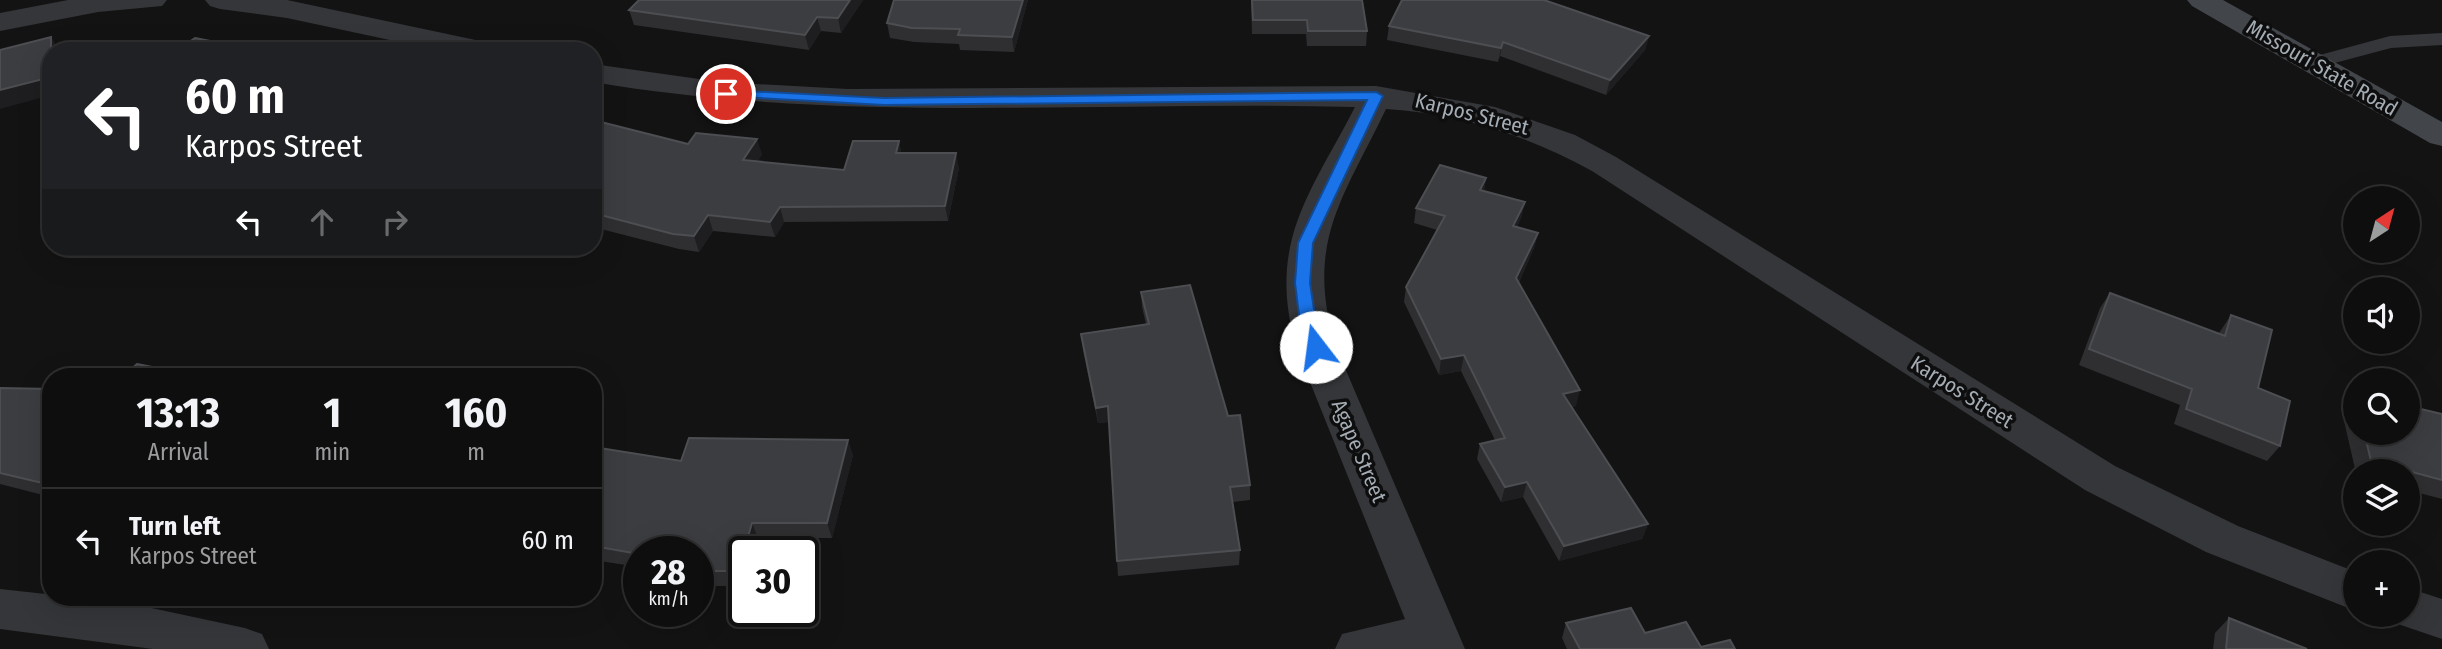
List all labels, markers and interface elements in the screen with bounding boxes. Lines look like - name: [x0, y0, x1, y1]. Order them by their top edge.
- street label: Missouri State Road: [2242, 14, 2402, 122]
- pin: [696, 64, 756, 124]
- text: 60 m: [185, 67, 285, 126]
- icon: left: [70, 70, 161, 161]
- icon: arrive: [707, 75, 745, 113]
- street label: Karpos Street: [1412, 87, 1532, 141]
- text: Karpos Street: [185, 127, 362, 165]
- north arrow: [2343, 186, 2420, 262]
- map controls: [2343, 186, 2420, 627]
- icon: left: [230, 203, 268, 241]
- icon: ahead: [303, 203, 341, 241]
- icon: right: [376, 203, 414, 241]
- button: sound: [2343, 277, 2420, 354]
- position arrow: [1279, 310, 1353, 384]
- street label: Karpos Street: [1906, 350, 2018, 434]
- button: search: [2343, 368, 2420, 445]
- text: 13:13: [137, 388, 220, 438]
- text: 1: [324, 388, 341, 438]
- text: 160: [445, 388, 507, 438]
- street label: Agape Street: [1326, 396, 1392, 506]
- text: Arrival: [148, 438, 209, 466]
- text: min: [315, 438, 350, 466]
- text: m: [467, 438, 485, 466]
- button: layers: [2343, 459, 2420, 536]
- text: Turn left: [129, 511, 221, 542]
- icon: left: [70, 522, 108, 560]
- text: 60 m: [521, 525, 574, 556]
- speed limit sign: 30: [728, 536, 819, 627]
- text: Karpos Street: [129, 542, 256, 570]
- button: +: [2343, 550, 2420, 627]
- text: 28: [651, 551, 686, 593]
- text: km/h: [648, 588, 689, 610]

